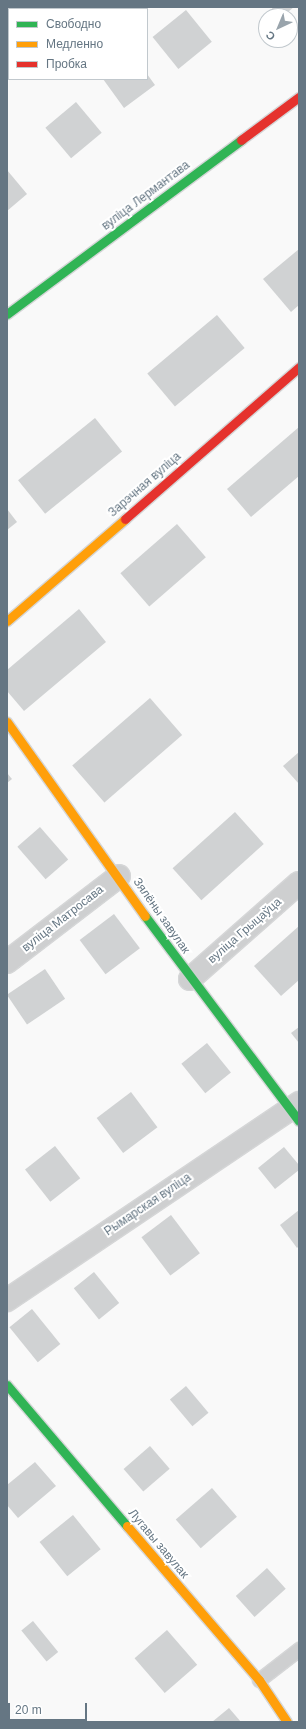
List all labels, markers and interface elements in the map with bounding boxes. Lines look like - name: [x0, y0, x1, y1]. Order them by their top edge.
- legend: [8, 8, 148, 80]
- north arrow: [258, 8, 298, 48]
- text: Свободно: [46, 17, 101, 31]
- text: С: [263, 29, 277, 43]
- text: Медленно: [46, 37, 103, 51]
- text: Пробка: [46, 57, 87, 71]
- street label: вуліца Лермантава: [99, 158, 193, 234]
- street label: Зарэчная вуліца: [106, 450, 184, 520]
- street label: Зялёны завулак: [130, 875, 192, 957]
- street label: вуліца Матросава: [19, 883, 107, 955]
- street label: вуліца Грыцаўца: [205, 895, 285, 967]
- street label: Рымарская вуліца: [102, 1171, 194, 1239]
- street label: Лугавы завулак: [125, 1506, 191, 1582]
- scale bar: [10, 1695, 89, 1721]
- text: 20 m: [15, 1703, 42, 1717]

